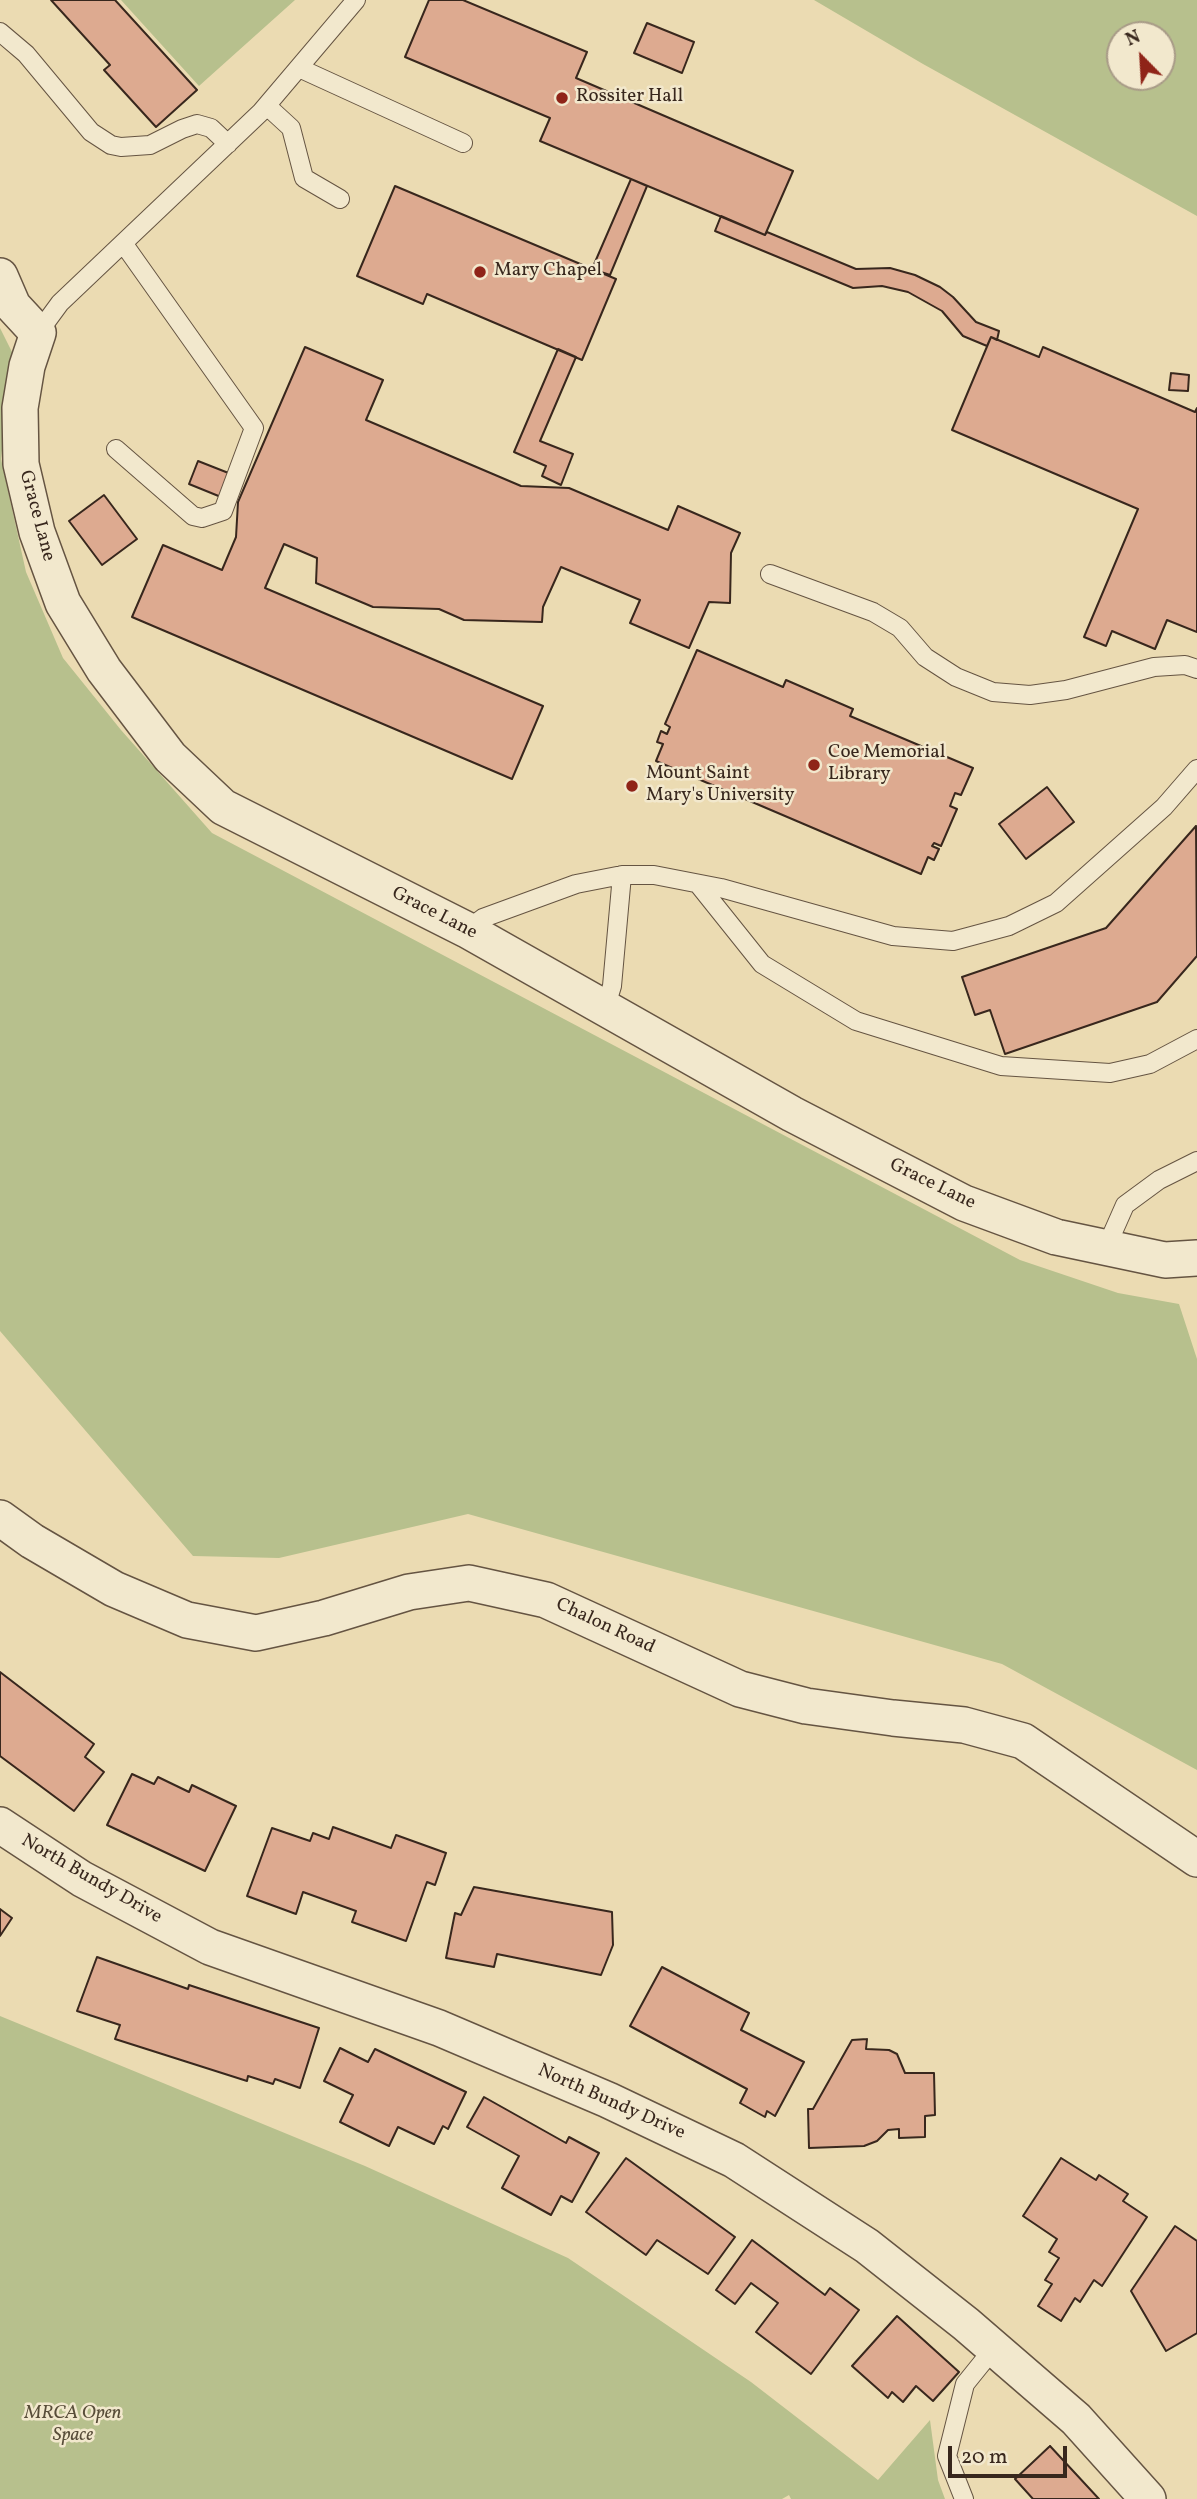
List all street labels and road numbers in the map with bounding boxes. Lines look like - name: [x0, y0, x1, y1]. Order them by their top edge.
- street label: Grace Lane: [13, 468, 59, 564]
- street label: Grace Lane: [387, 883, 481, 945]
- street label: Grace Lane: [885, 1154, 979, 1216]
- street label: Chalon Road: [552, 1594, 658, 1660]
- street label: North Bundy Drive: [16, 1830, 166, 1930]
- street label: North Bundy Drive: [534, 2060, 688, 2146]

